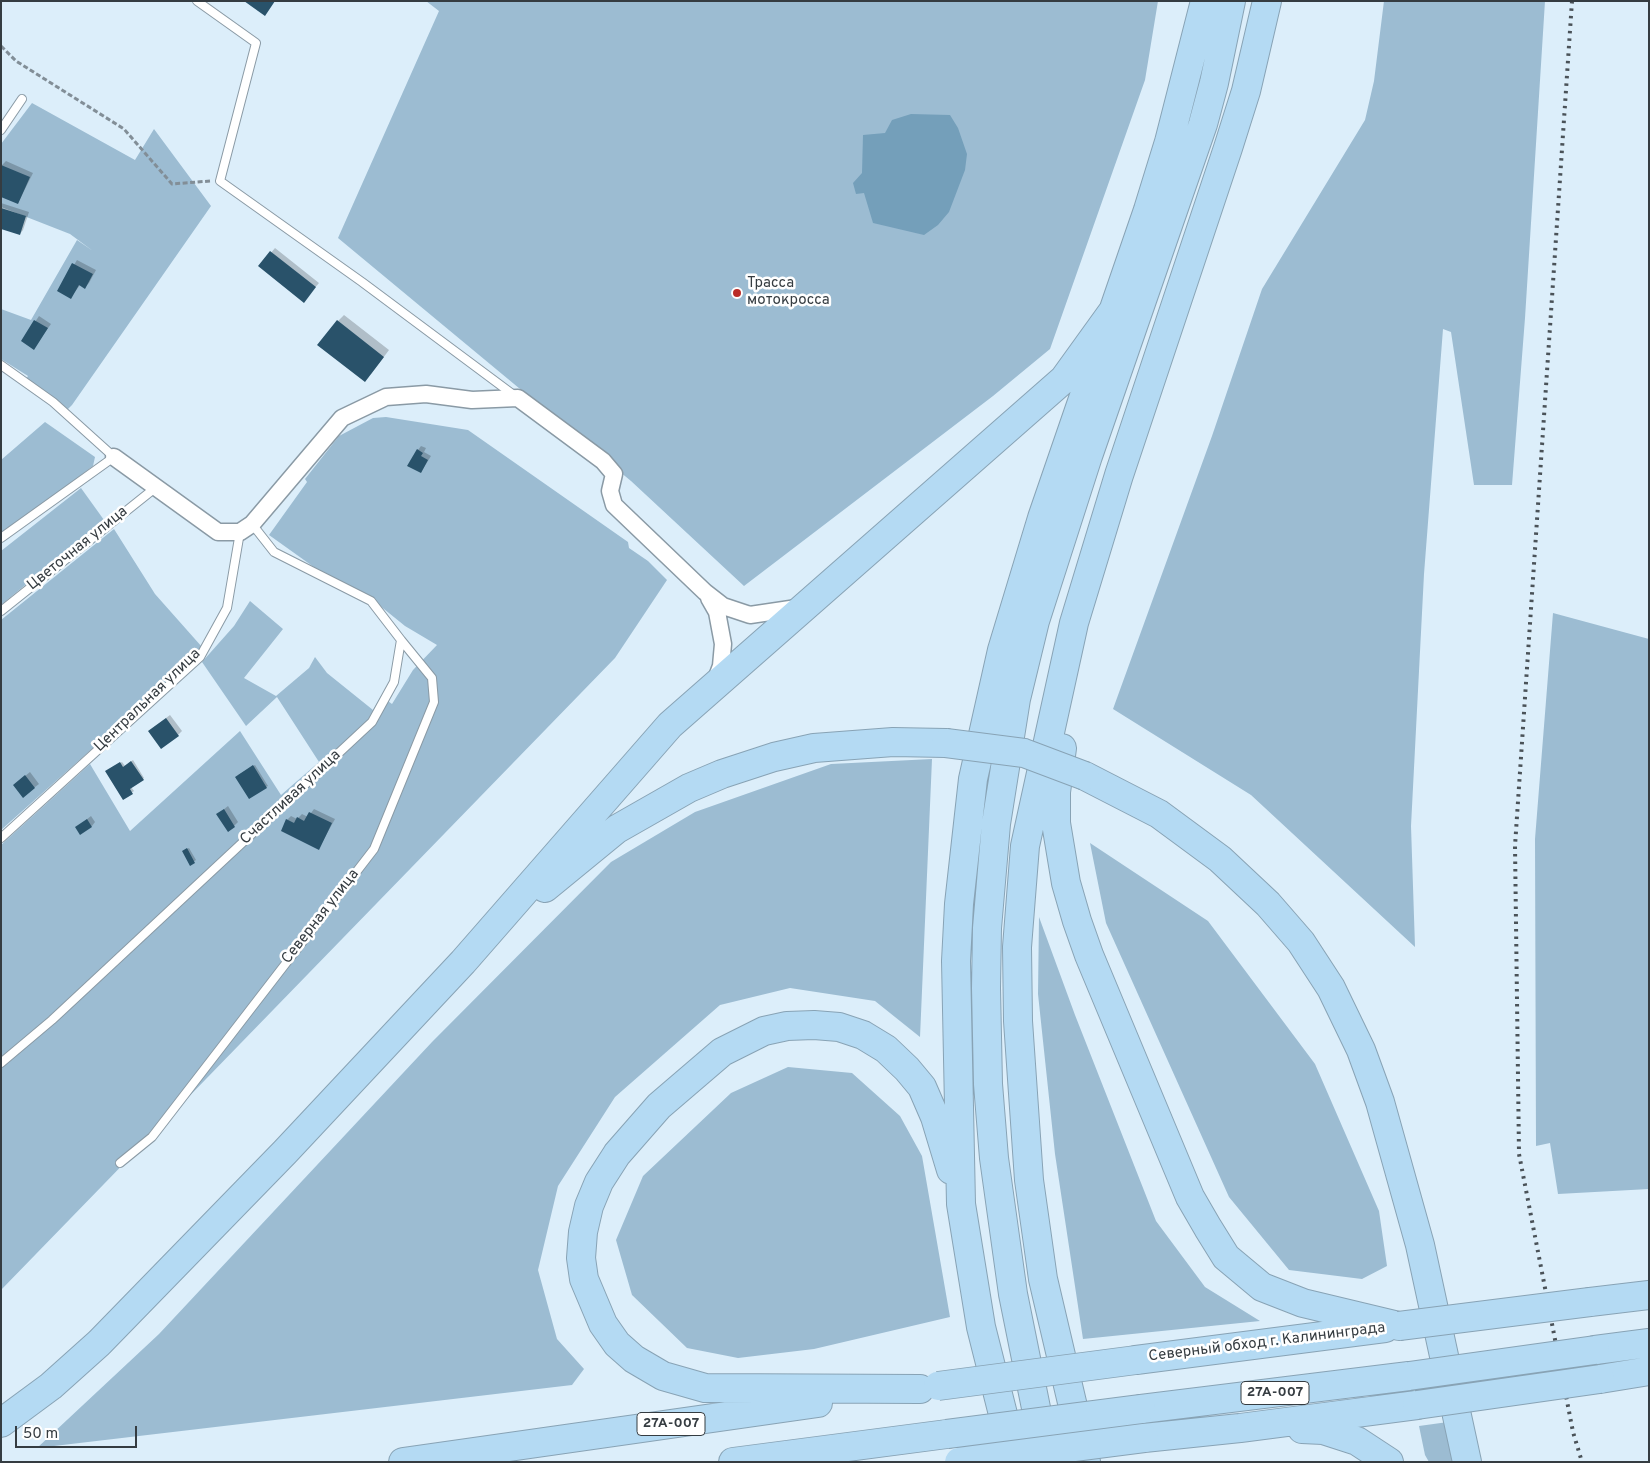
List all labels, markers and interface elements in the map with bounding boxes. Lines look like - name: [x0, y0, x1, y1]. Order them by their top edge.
- place label: Трасса мотокросса: [747, 275, 830, 310]
- marker: Трасса мотокросса: [731, 287, 743, 299]
- street label: Цветочная улица: [24, 503, 132, 595]
- street label: Центральная улица: [91, 646, 205, 756]
- street label: Счастливая улица: [237, 747, 345, 849]
- street label: Северная улица: [278, 866, 364, 968]
- street label: Северный обход г. Калининграда: [1148, 1320, 1386, 1366]
- road number: 27А-007: [1241, 1382, 1309, 1405]
- road number: 27А-007: [637, 1412, 705, 1436]
- scale bar: [18, 1416, 140, 1448]
- text: 50 m: [23, 1425, 58, 1444]

